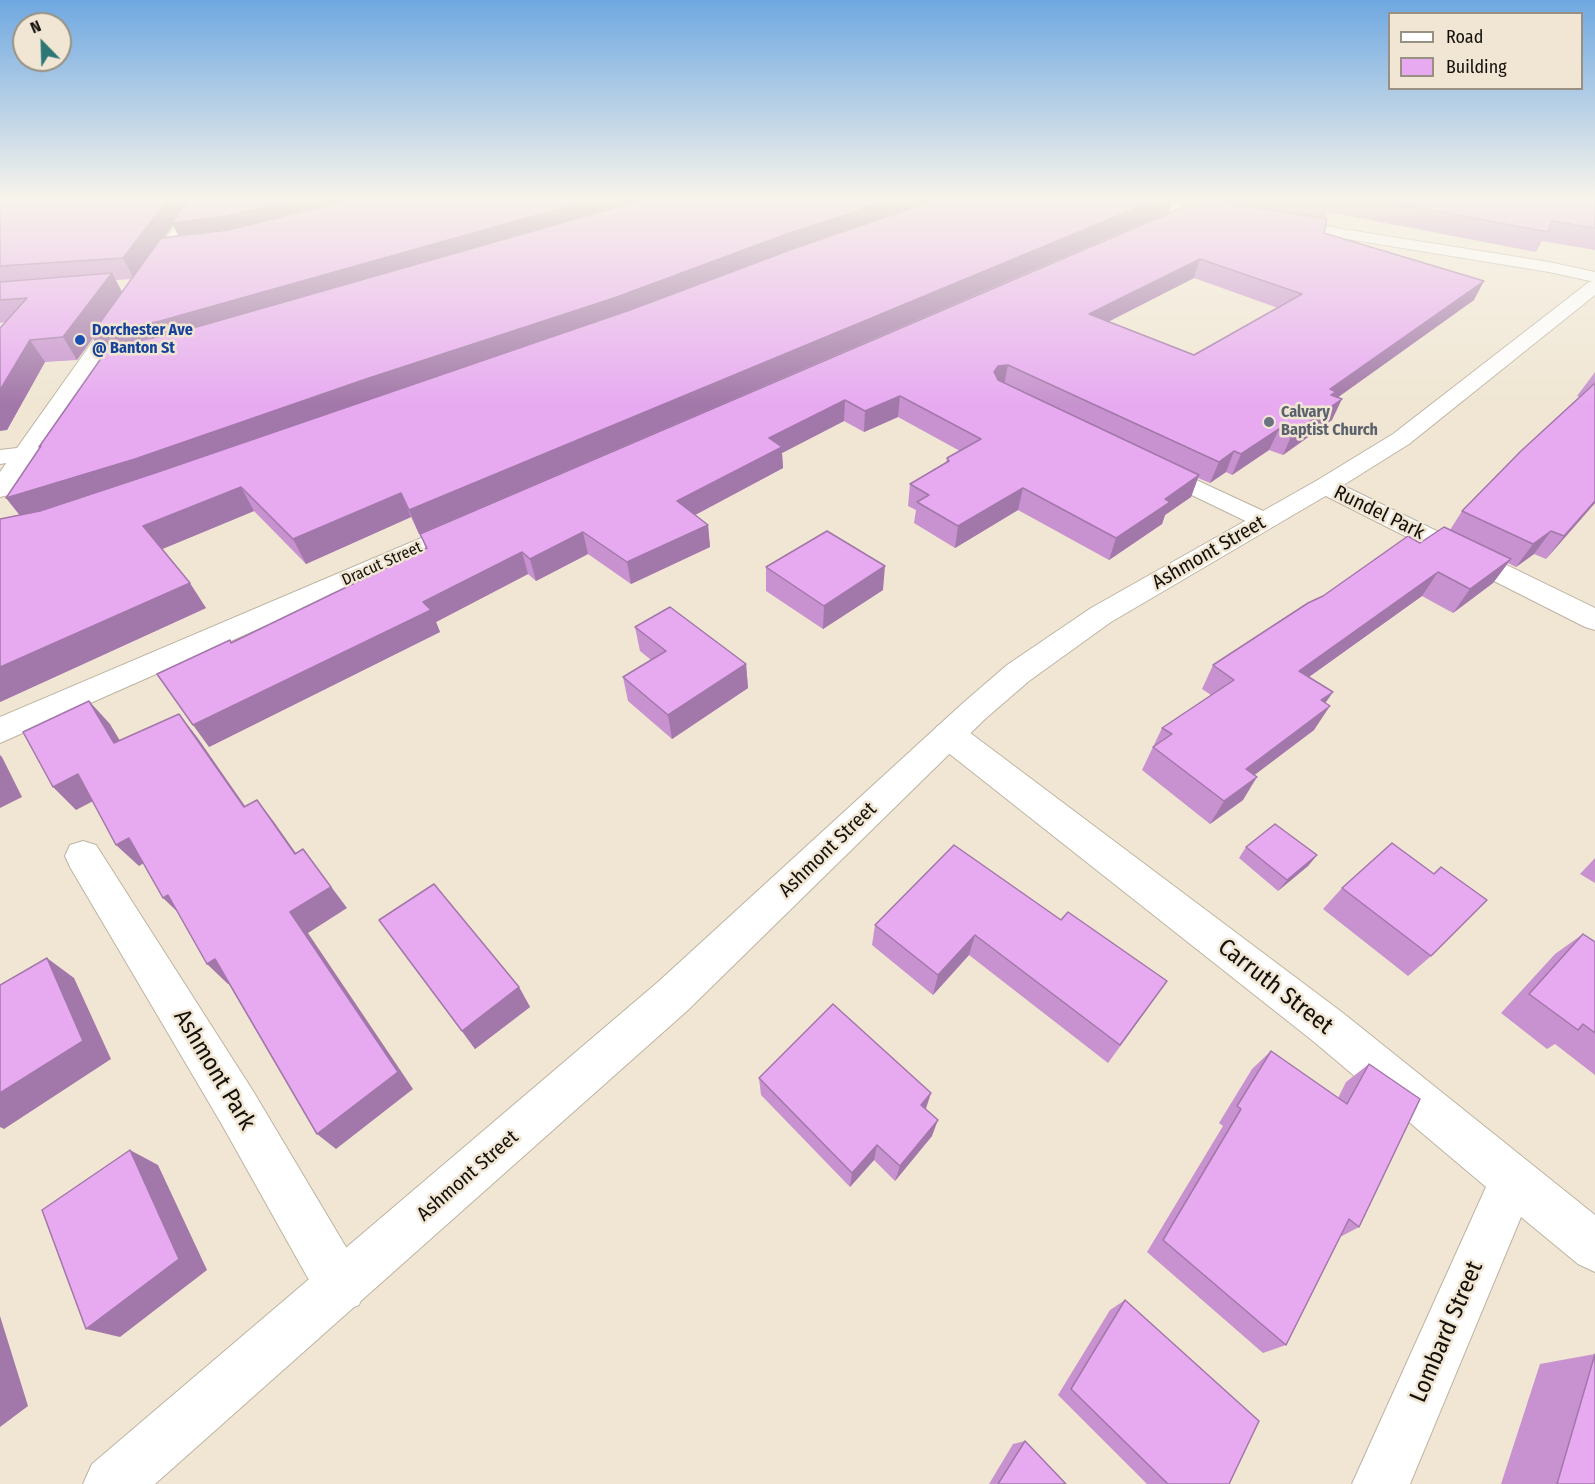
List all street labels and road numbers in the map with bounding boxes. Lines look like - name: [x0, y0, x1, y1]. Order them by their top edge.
- street label: Rundel Park: [1330, 481, 1428, 545]
- street label: Ashmont Street: [1148, 511, 1270, 595]
- street label: Dracut Street: [339, 538, 425, 590]
- street label: Ashmont Street: [774, 797, 882, 903]
- street label: Carruth Street: [1212, 933, 1338, 1041]
- street label: Ashmont Park: [167, 1005, 261, 1135]
- street label: Ashmont Street: [412, 1125, 524, 1227]
- street label: Lombard Street: [1404, 1257, 1490, 1407]

